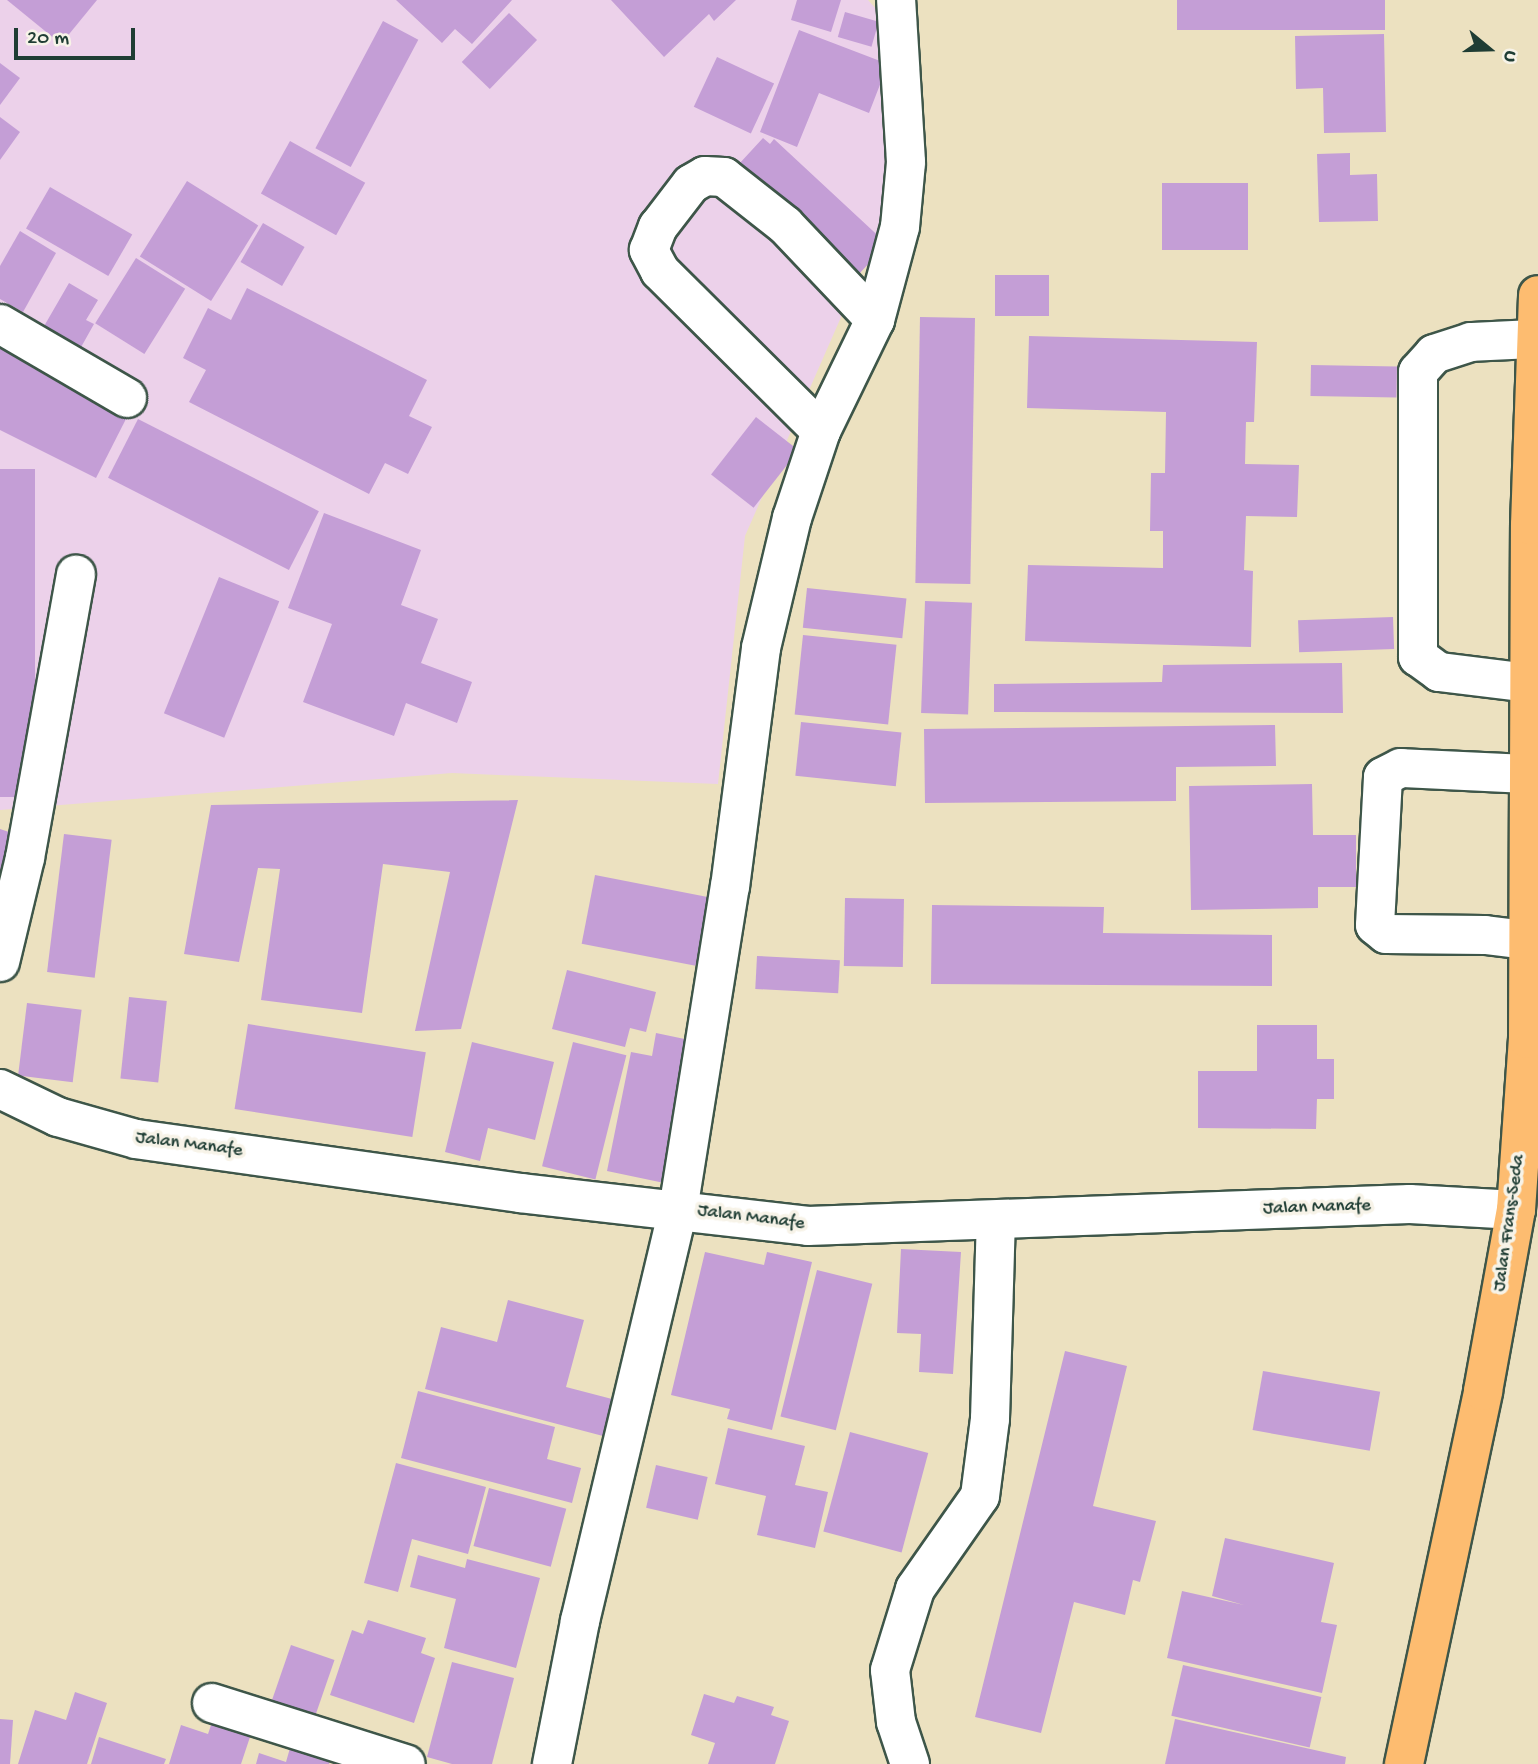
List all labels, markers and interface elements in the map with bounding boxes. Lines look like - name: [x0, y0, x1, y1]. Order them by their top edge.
- scale bar: [18, 14, 138, 58]
- north arrow: [1454, 14, 1524, 84]
- text: 20 m: [27, 27, 69, 52]
- text: U: [1497, 47, 1522, 65]
- street label: Jalan Manafe: [134, 1127, 244, 1163]
- street label: Jalan Frans-Seda: [1489, 1153, 1531, 1293]
- street label: Jalan Manafe: [1263, 1195, 1371, 1221]
- street label: Jalan Manafe: [696, 1200, 806, 1236]

